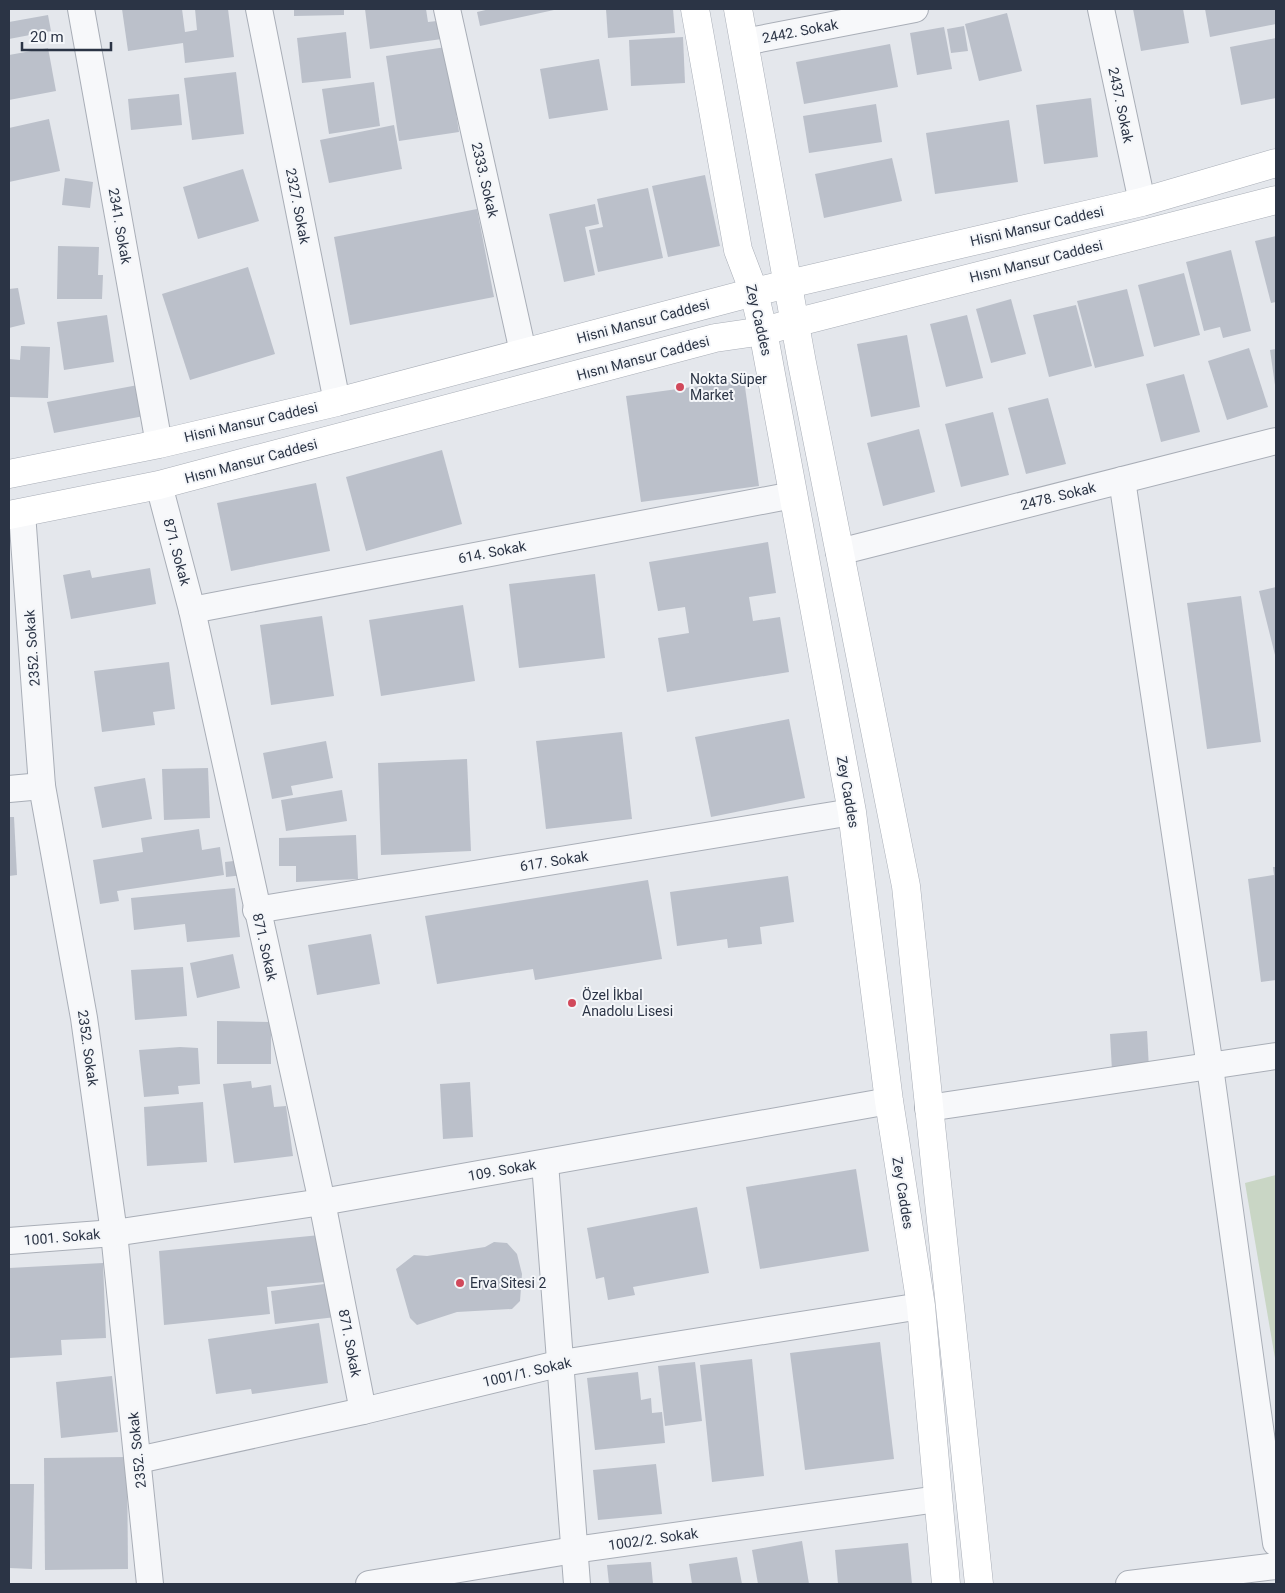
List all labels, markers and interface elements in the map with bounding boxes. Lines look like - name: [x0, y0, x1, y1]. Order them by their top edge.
- street label: 2442. Sokak: [761, 16, 840, 46]
- scale bar: [22, 20, 111, 52]
- text: 20 m: [30, 28, 64, 46]
- street label: 2437. Sokak: [1105, 66, 1137, 145]
- street label: 2333. Sokak: [469, 141, 502, 220]
- street label: 2327. Sokak: [283, 167, 313, 246]
- street label: 2341. Sokak: [105, 187, 135, 266]
- street label: Hisni Mansur Caddesi: [969, 203, 1105, 249]
- street label: Hısnı Mansur Caddesi: [968, 237, 1104, 285]
- street label: Zey Caddes: [743, 283, 775, 357]
- street label: Hisni Mansur Caddesi: [575, 296, 711, 346]
- street label: Hısnı Mansur Caddesi: [575, 333, 711, 383]
- place label: Nokta Süper Market: [690, 371, 767, 403]
- marker: Nokta Süper Market: [674, 381, 686, 393]
- street label: Hisni Mansur Caddesi: [183, 399, 319, 445]
- street label: Hısnı Mansur Caddesi: [183, 436, 319, 486]
- street label: 2478. Sokak: [1019, 479, 1098, 513]
- street label: 871. Sokak: [160, 517, 194, 588]
- street label: 614. Sokak: [457, 537, 528, 566]
- street label: 2352. Sokak: [21, 608, 43, 687]
- street label: Zey Caddes: [834, 755, 862, 829]
- street label: 617. Sokak: [519, 848, 590, 874]
- street label: 871. Sokak: [249, 912, 281, 983]
- place label: Özel İkbal Anadolu Lisesi: [582, 987, 673, 1019]
- marker: Özel İkbal Anadolu Lisesi: [566, 997, 578, 1009]
- street label: 2352. Sokak: [75, 1009, 101, 1088]
- street label: 109. Sokak: [467, 1156, 538, 1184]
- street label: Zey Caddes: [889, 1156, 917, 1230]
- street label: 1001. Sokak: [23, 1226, 102, 1248]
- place label: Erva Sitesi 2: [470, 1275, 546, 1291]
- marker: Erva Sitesi 2: [454, 1277, 466, 1289]
- street label: 871. Sokak: [336, 1308, 365, 1379]
- street label: 1001/1. Sokak: [481, 1354, 574, 1390]
- street label: 2352. Sokak: [125, 1410, 149, 1489]
- street label: 1002/2. Sokak: [607, 1525, 700, 1553]

